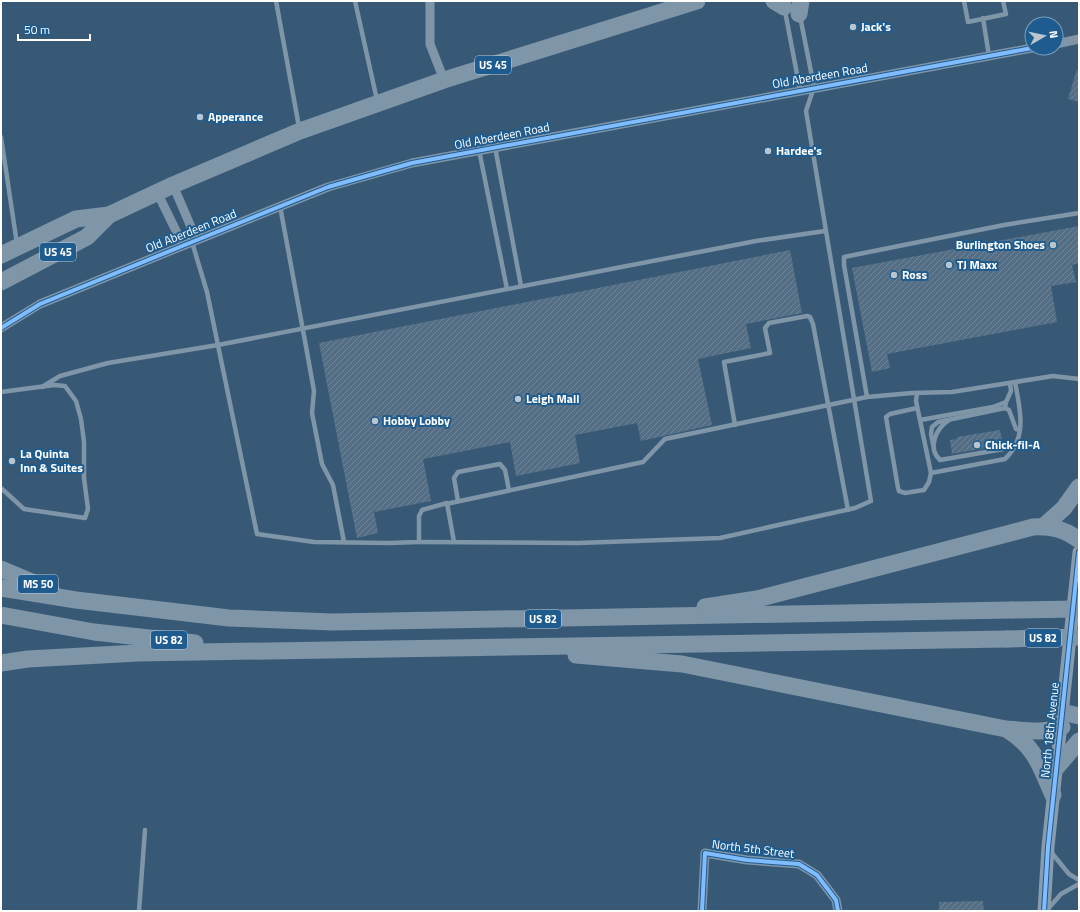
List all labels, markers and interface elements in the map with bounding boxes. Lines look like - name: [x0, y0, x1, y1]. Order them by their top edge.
- scale bar: [18, 16, 90, 42]
- north arrow: [1024, 16, 1064, 56]
- place label: Jack's: [861, 17, 891, 36]
- text: 50 m: [24, 20, 50, 39]
- marker: Jack's: [848, 22, 858, 32]
- text: N: [1045, 29, 1062, 39]
- road number: US 45: [475, 56, 511, 74]
- street label: Old Aberdeen Road: [771, 58, 869, 93]
- place label: Apperance: [208, 107, 263, 126]
- marker: Apperance: [195, 112, 205, 122]
- street label: Old Aberdeen Road: [453, 117, 551, 154]
- place label: Hardee's: [776, 141, 822, 160]
- marker: Hardee's: [763, 146, 773, 156]
- street label: Old Aberdeen Road: [142, 204, 239, 257]
- place label: Burlington Shoes: [956, 235, 1045, 254]
- marker: Burlington Shoes: [1048, 240, 1058, 250]
- road number: US 45: [40, 243, 76, 261]
- place label: TJ Maxx: [957, 255, 998, 274]
- marker: TJ Maxx: [944, 260, 954, 270]
- place label: Ross: [902, 265, 927, 284]
- marker: Ross: [889, 270, 899, 280]
- place label: Leigh Mall: [526, 389, 579, 408]
- marker: Leigh Mall: [513, 394, 523, 404]
- place label: Hobby Lobby: [383, 411, 450, 430]
- marker: Hobby Lobby: [370, 416, 380, 426]
- place label: Chick-fil-A: [985, 435, 1041, 454]
- marker: Chick-fil-A: [972, 440, 982, 450]
- place label: La Quinta Inn & Suites: [20, 444, 83, 477]
- marker: La Quinta Inn & Suites: [7, 456, 17, 466]
- road number: MS 50: [18, 575, 58, 593]
- road number: US 82: [525, 610, 561, 628]
- road number: US 82: [1025, 629, 1061, 647]
- road number: US 82: [151, 631, 187, 649]
- street label: North 18th Avenue: [1035, 681, 1064, 779]
- street label: North 5th Street: [711, 834, 796, 863]

